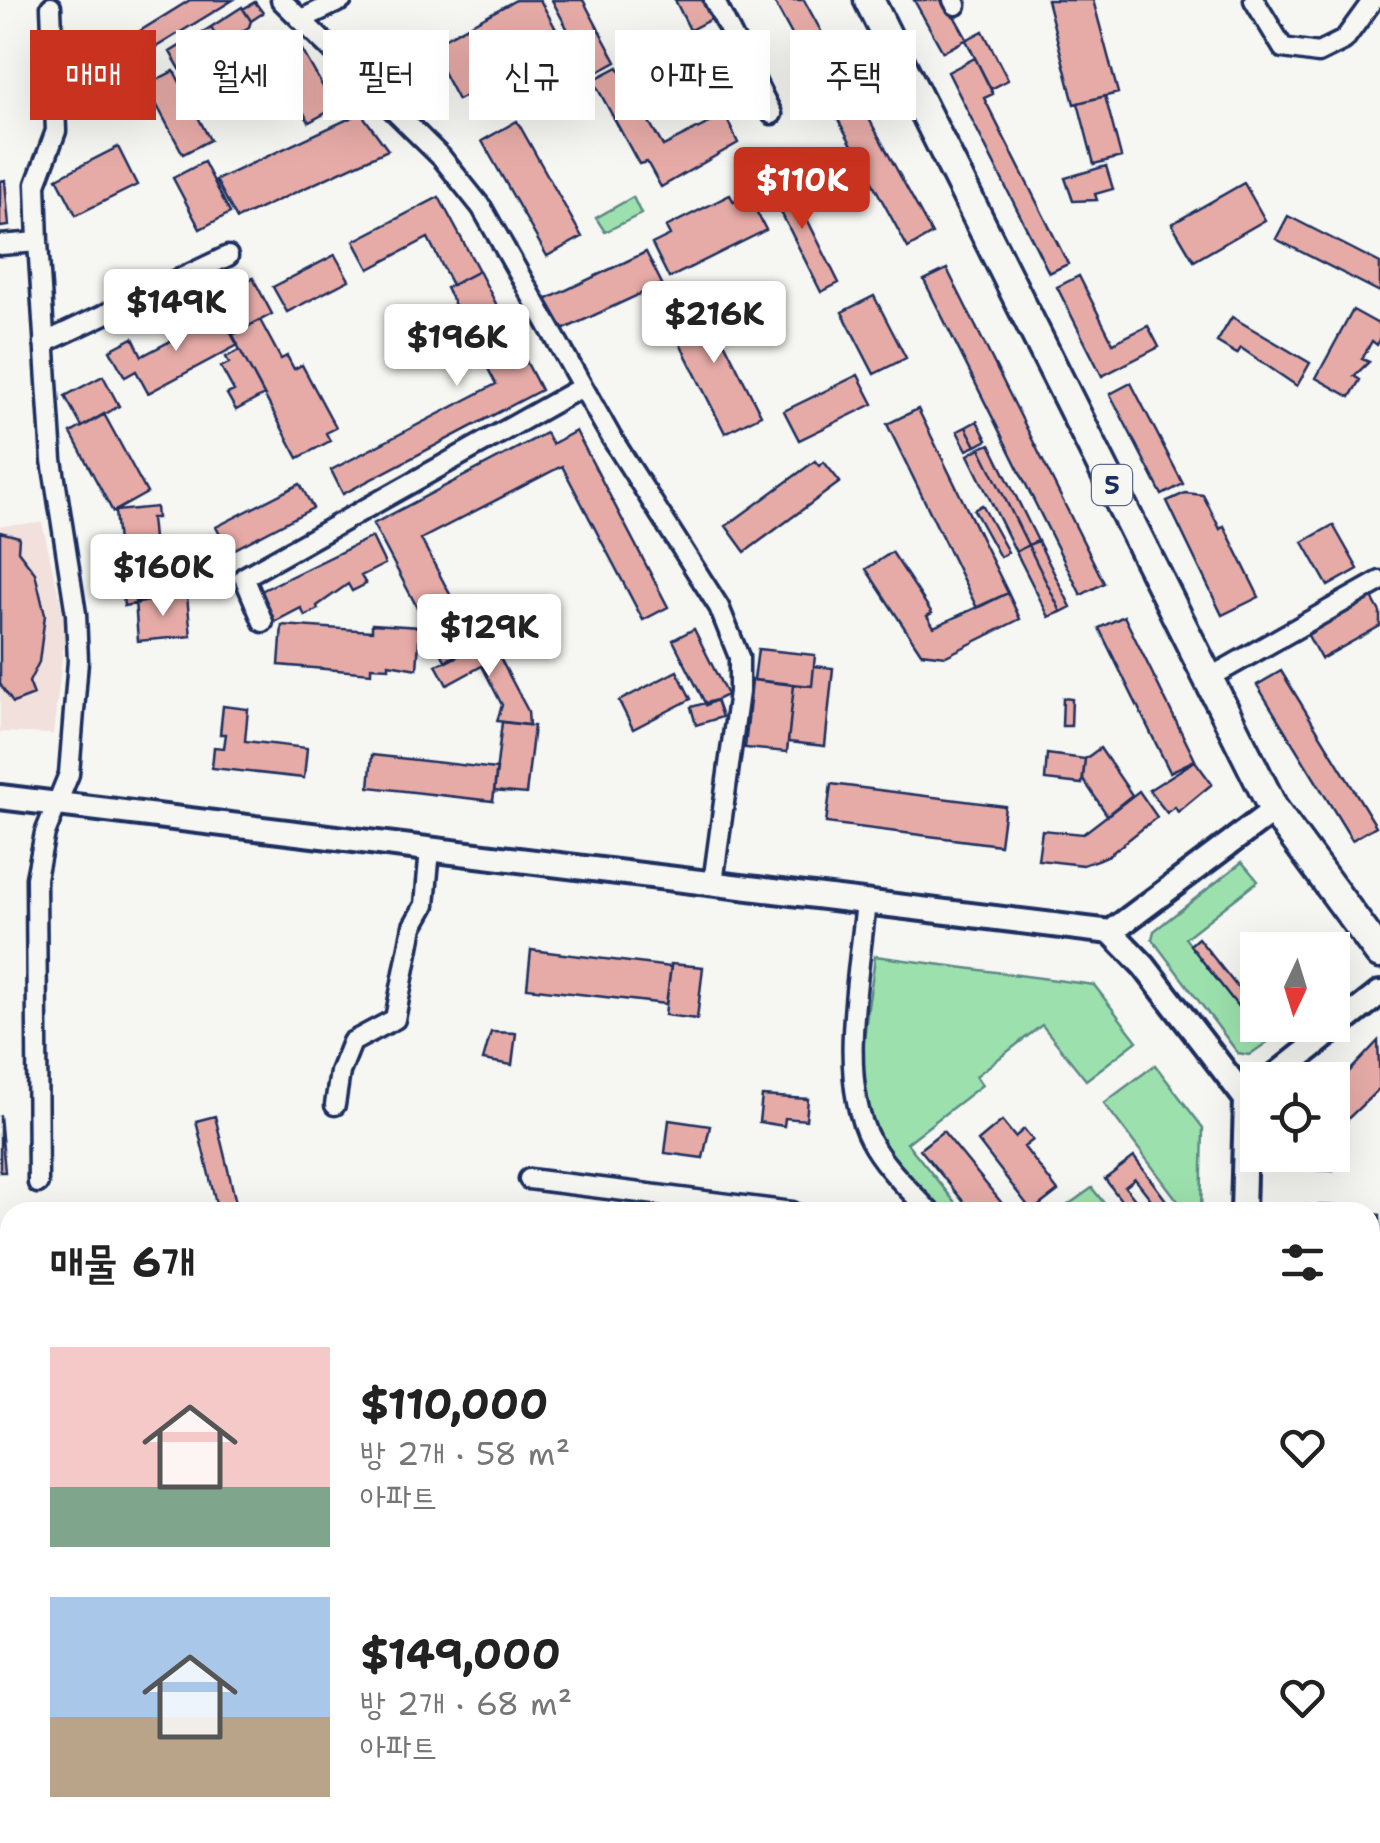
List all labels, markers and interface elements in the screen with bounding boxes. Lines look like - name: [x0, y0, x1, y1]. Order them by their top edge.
- chip: 매매: [30, 30, 156, 120]
- chip: 월세: [176, 30, 303, 120]
- chip: 필터: [323, 30, 449, 120]
- chip: 신규: [469, 30, 595, 120]
- chip: 아파트: [615, 30, 770, 120]
- chip: 주택: [790, 30, 916, 120]
- pin: $110K: [732, 147, 872, 232]
- text: $110K: [756, 158, 848, 201]
- pin: $149K: [106, 269, 246, 354]
- text: $149K: [126, 280, 226, 323]
- pin: $216K: [644, 281, 784, 366]
- text: $216K: [664, 292, 764, 335]
- pin: $196K: [387, 304, 527, 389]
- text: $196K: [406, 315, 508, 358]
- road number: 5: [1092, 465, 1132, 505]
- pin: $160K: [93, 534, 233, 619]
- text: $160K: [112, 545, 214, 588]
- pin: $129K: [419, 594, 559, 679]
- text: $129K: [439, 605, 539, 648]
- north arrow: [1240, 932, 1350, 1042]
- map controls: [1240, 932, 1350, 1172]
- button: locate: [1240, 1062, 1350, 1172]
- text: 매물 6개: [50, 1234, 195, 1290]
- icon: filters: [1275, 1235, 1330, 1290]
- text: $110,000: [360, 1376, 549, 1432]
- icon: home: [130, 1387, 250, 1507]
- icon: heart: [1275, 1420, 1330, 1475]
- text: 방 2개 · 58 m²: [360, 1432, 570, 1475]
- text: 아파트: [360, 1475, 437, 1518]
- text: $149,000: [360, 1626, 561, 1682]
- icon: home: [130, 1637, 250, 1757]
- icon: heart: [1275, 1670, 1330, 1725]
- text: 방 2개 · 68 m²: [360, 1682, 572, 1725]
- text: 아파트: [360, 1725, 437, 1768]

